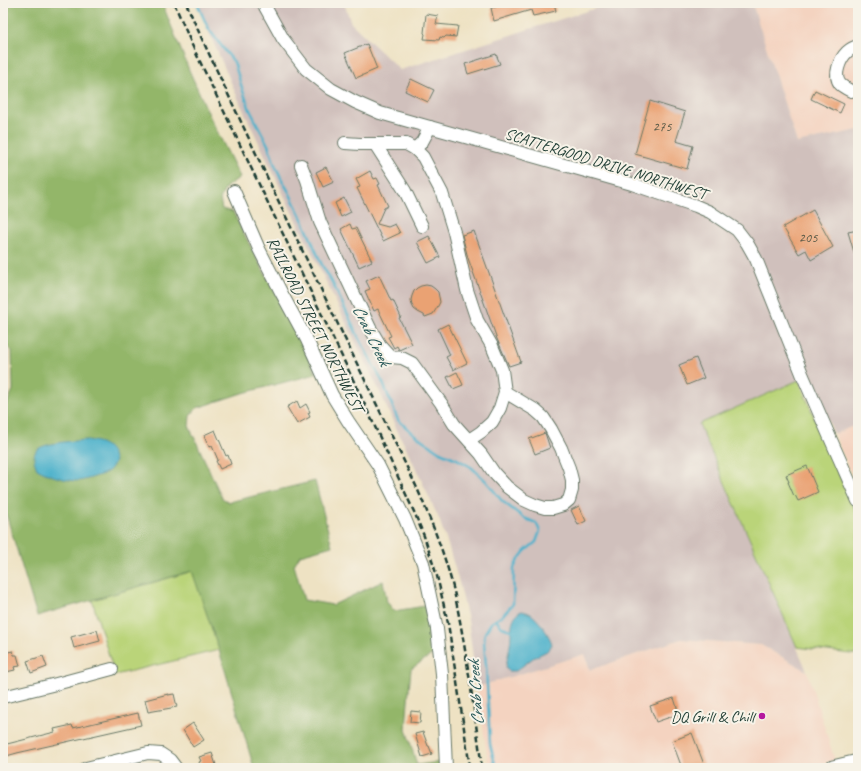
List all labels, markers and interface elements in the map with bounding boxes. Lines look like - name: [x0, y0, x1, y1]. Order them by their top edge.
- house number: 275: [653, 118, 672, 135]
- street label: SCATTERGOOD DRIVE NORTHWEST: [503, 124, 712, 205]
- house number: 205: [799, 229, 818, 246]
- street label: RAILROAD STREET NORTHWEST: [262, 234, 370, 419]
- water label: Crab Creek: [348, 302, 396, 371]
- water label: Crab Creek: [463, 657, 488, 726]
- place label: DQ Grill & Chill: [671, 707, 757, 727]
- marker: DQ Grill & Chill: [757, 711, 767, 721]

